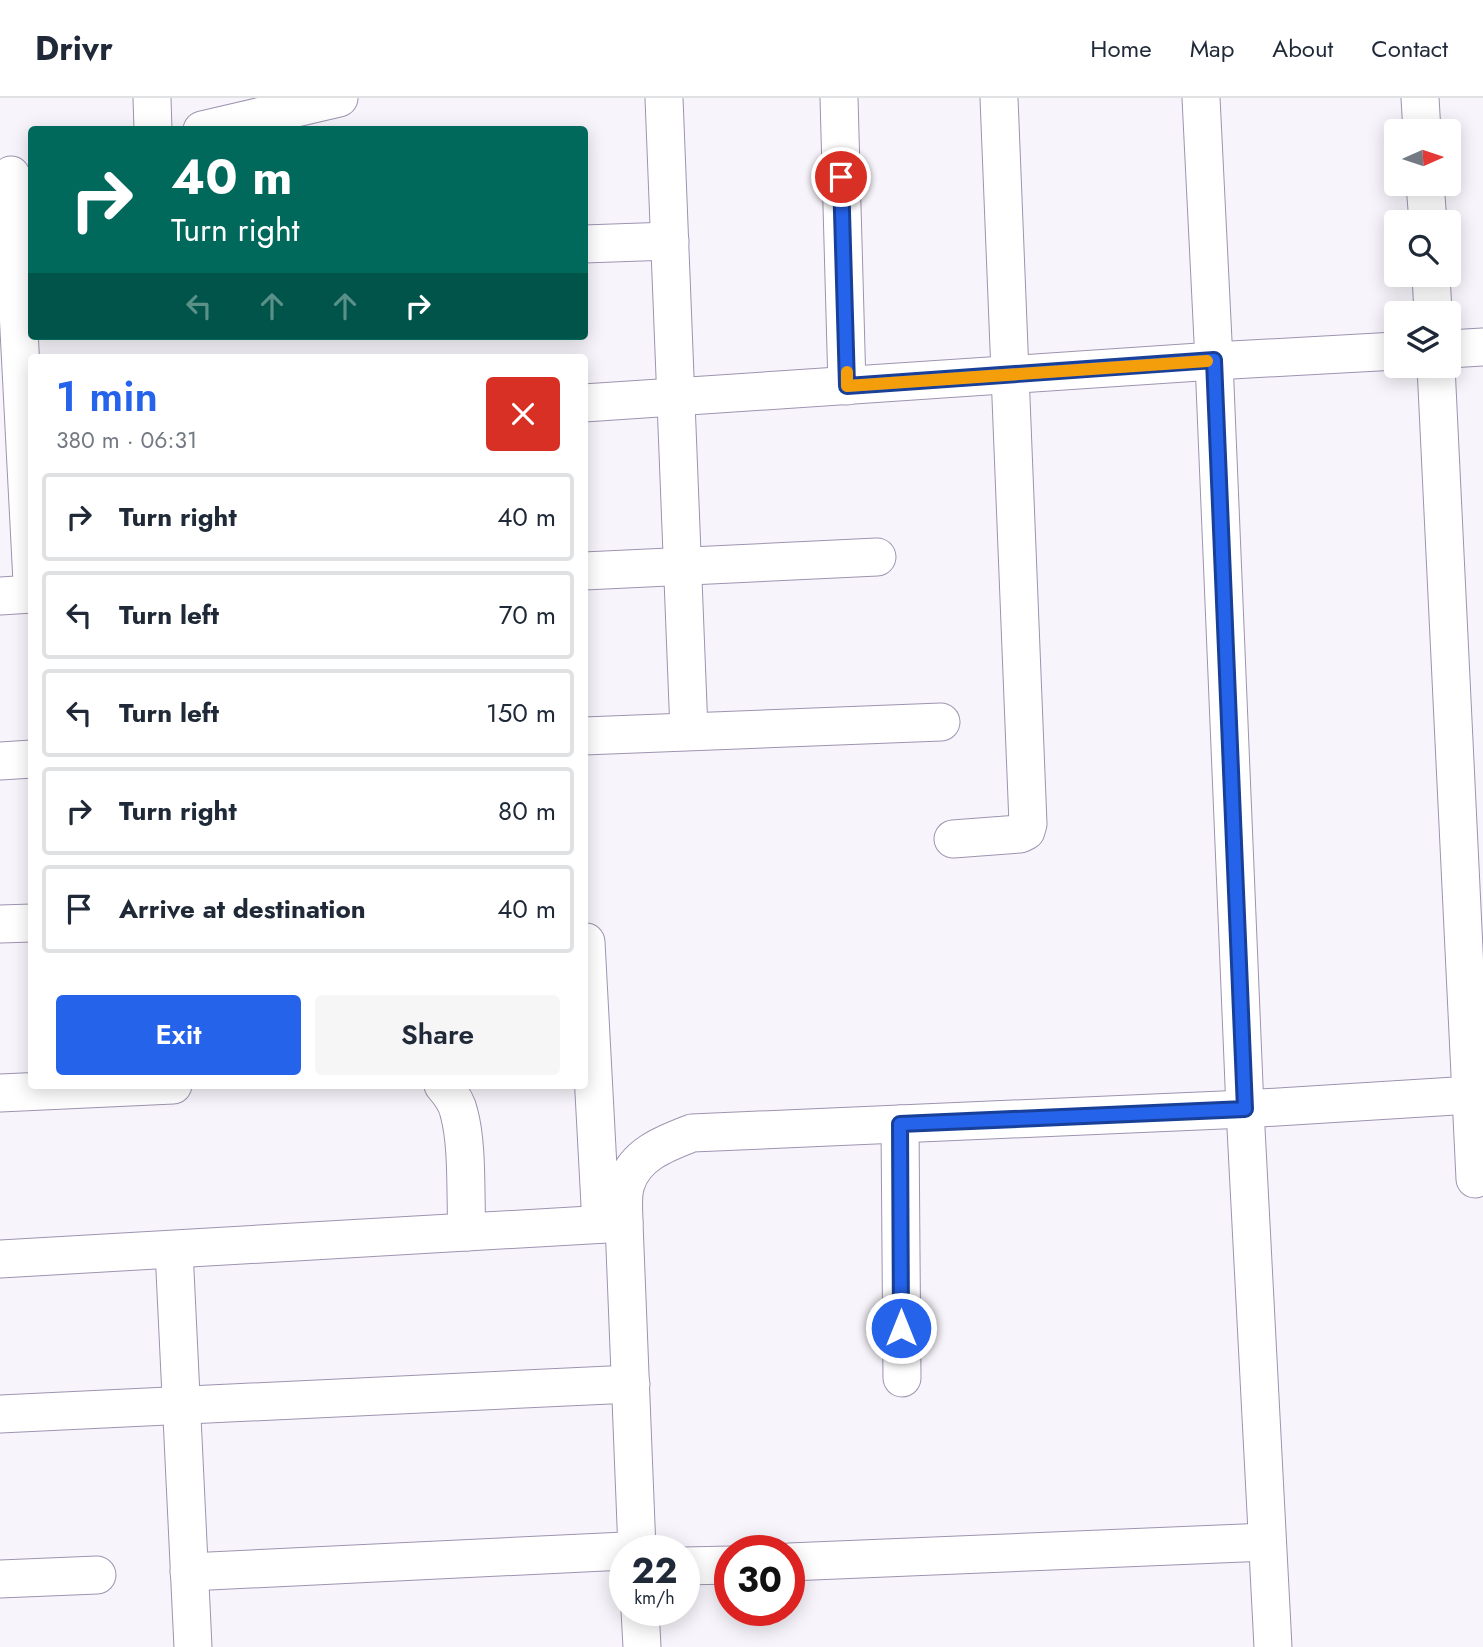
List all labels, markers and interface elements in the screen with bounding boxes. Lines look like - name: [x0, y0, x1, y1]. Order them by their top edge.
- text: Drivr: [35, 25, 113, 72]
- text: Home: [1090, 31, 1152, 66]
- text: Map: [1190, 31, 1234, 66]
- text: About: [1272, 31, 1333, 66]
- text: Contact: [1371, 31, 1448, 66]
- north arrow: [1384, 119, 1461, 196]
- map controls: [1384, 119, 1461, 378]
- text: 40 m: [171, 142, 293, 212]
- pin: [811, 147, 871, 207]
- icon: right: [56, 154, 147, 245]
- icon: arrive: [822, 158, 860, 196]
- text: Turn right: [171, 207, 300, 253]
- button: search: [1384, 210, 1461, 287]
- icon: left: [180, 287, 218, 325]
- icon: ahead: [253, 287, 291, 325]
- icon: ahead: [326, 287, 364, 325]
- icon: right: [399, 287, 437, 325]
- button: layers: [1384, 301, 1461, 378]
- text: 1 min: [56, 366, 158, 427]
- button: close: [486, 377, 560, 451]
- text: 380 m · 06:31: [56, 423, 197, 457]
- icon: right: [60, 498, 98, 536]
- text: Turn right: [119, 498, 237, 536]
- text: 40 m: [497, 498, 556, 536]
- icon: left: [60, 596, 98, 634]
- text: Turn left: [119, 596, 219, 634]
- text: 70 m: [499, 596, 556, 634]
- icon: left: [60, 694, 98, 732]
- text: Turn left: [119, 694, 219, 732]
- text: 150 m: [486, 694, 556, 732]
- icon: right: [60, 792, 98, 830]
- text: Turn right: [119, 792, 237, 830]
- text: 80 m: [498, 792, 556, 830]
- icon: arrive: [60, 890, 98, 928]
- text: Arrive at destination: [119, 890, 366, 928]
- text: 40 m: [497, 890, 556, 928]
- button: Exit: [56, 995, 301, 1075]
- button: Share: [315, 995, 560, 1075]
- position arrow: [864, 1291, 938, 1365]
- speed limit sign: 30: [714, 1535, 805, 1626]
- text: 22: [632, 1546, 677, 1596]
- text: km/h: [634, 1585, 675, 1611]

